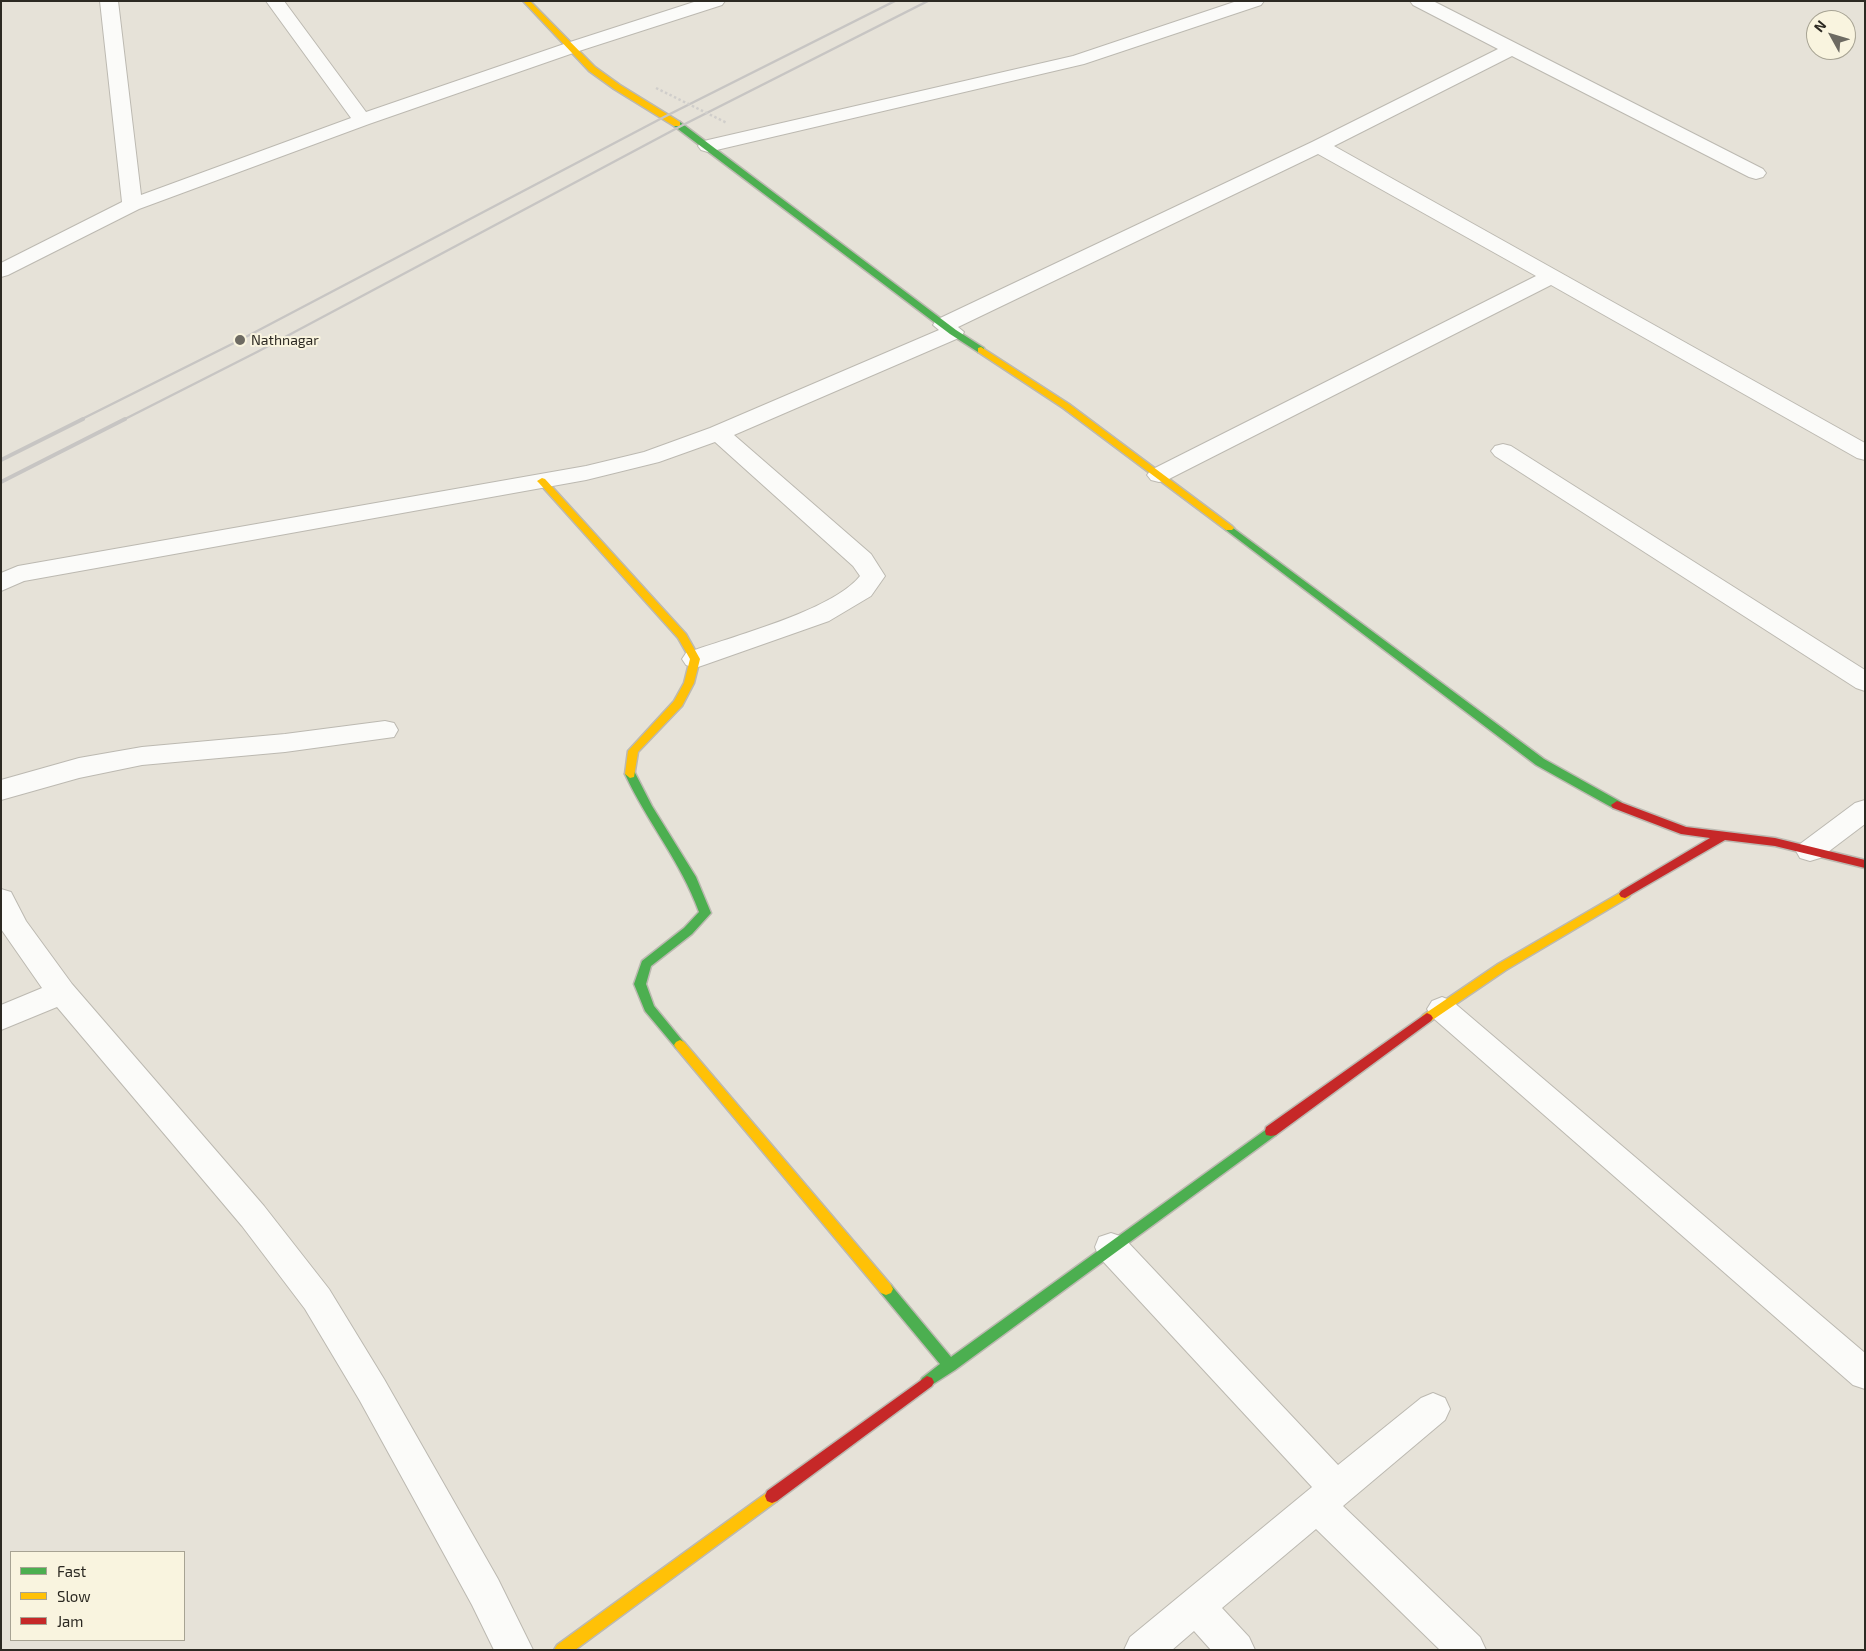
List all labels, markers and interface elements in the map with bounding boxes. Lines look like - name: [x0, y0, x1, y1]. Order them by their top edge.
- north arrow: [1806, 10, 1856, 60]
- text: N: [1810, 17, 1830, 35]
- place label: Nathnagar: [251, 332, 319, 348]
- marker: Nathnagar: [233, 333, 247, 347]
- legend: [10, 1551, 185, 1641]
- text: Fast: [57, 1562, 86, 1580]
- text: Slow: [57, 1587, 91, 1605]
- text: Jam: [57, 1612, 83, 1630]

